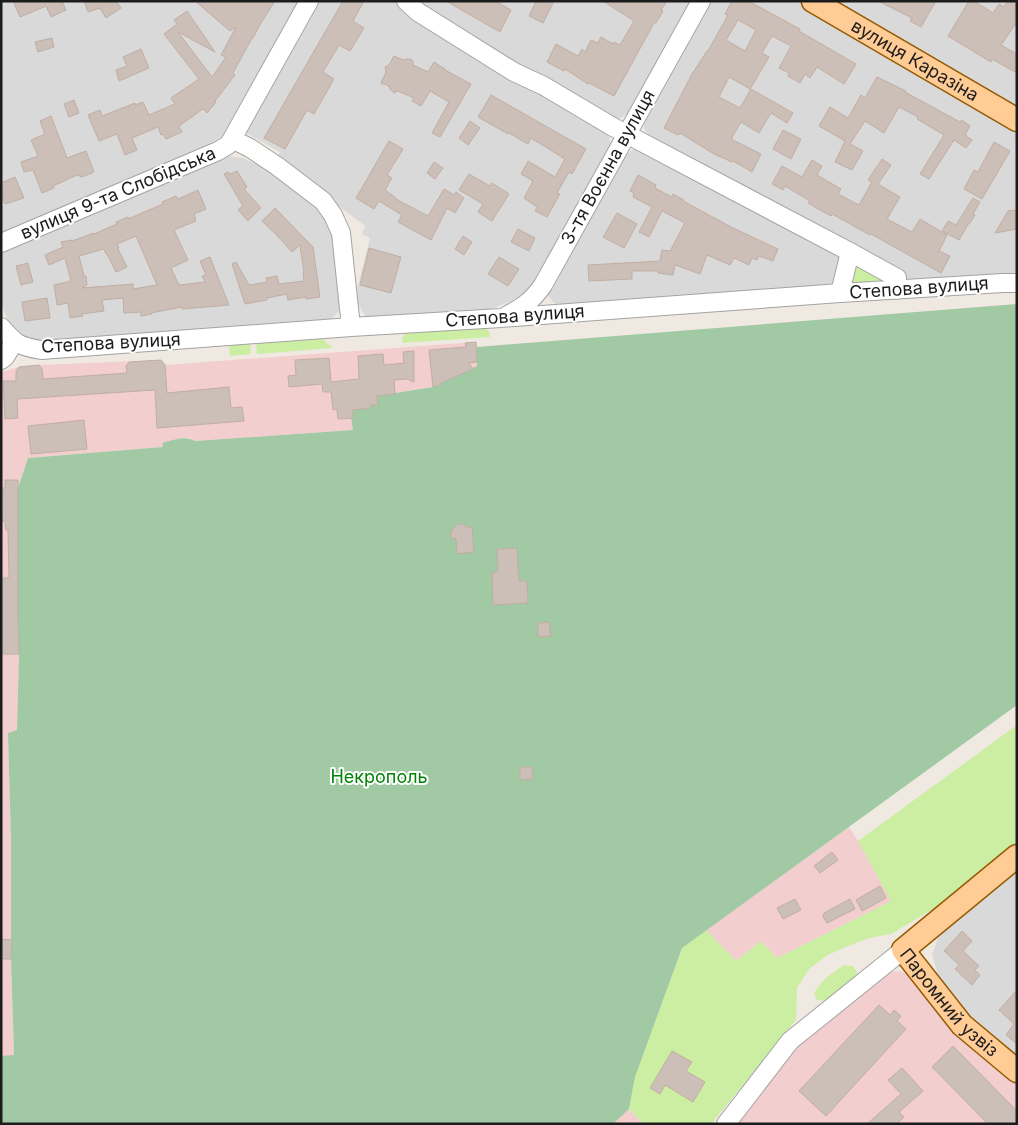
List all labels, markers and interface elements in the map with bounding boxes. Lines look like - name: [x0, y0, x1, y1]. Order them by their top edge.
- street label: вулиця Каразіна: [848, 15, 983, 105]
- street label: 3-тя Воєнна вулиця: [556, 86, 659, 248]
- street label: вулиця 9-та Слобідська: [17, 142, 219, 243]
- street label: Степова вулиця: [849, 272, 989, 303]
- street label: Степова вулиця: [445, 300, 585, 331]
- street label: Степова вулиця: [41, 328, 181, 357]
- park label: Некрополь: [330, 766, 428, 787]
- street label: Паромний узвіз: [896, 944, 1003, 1061]

